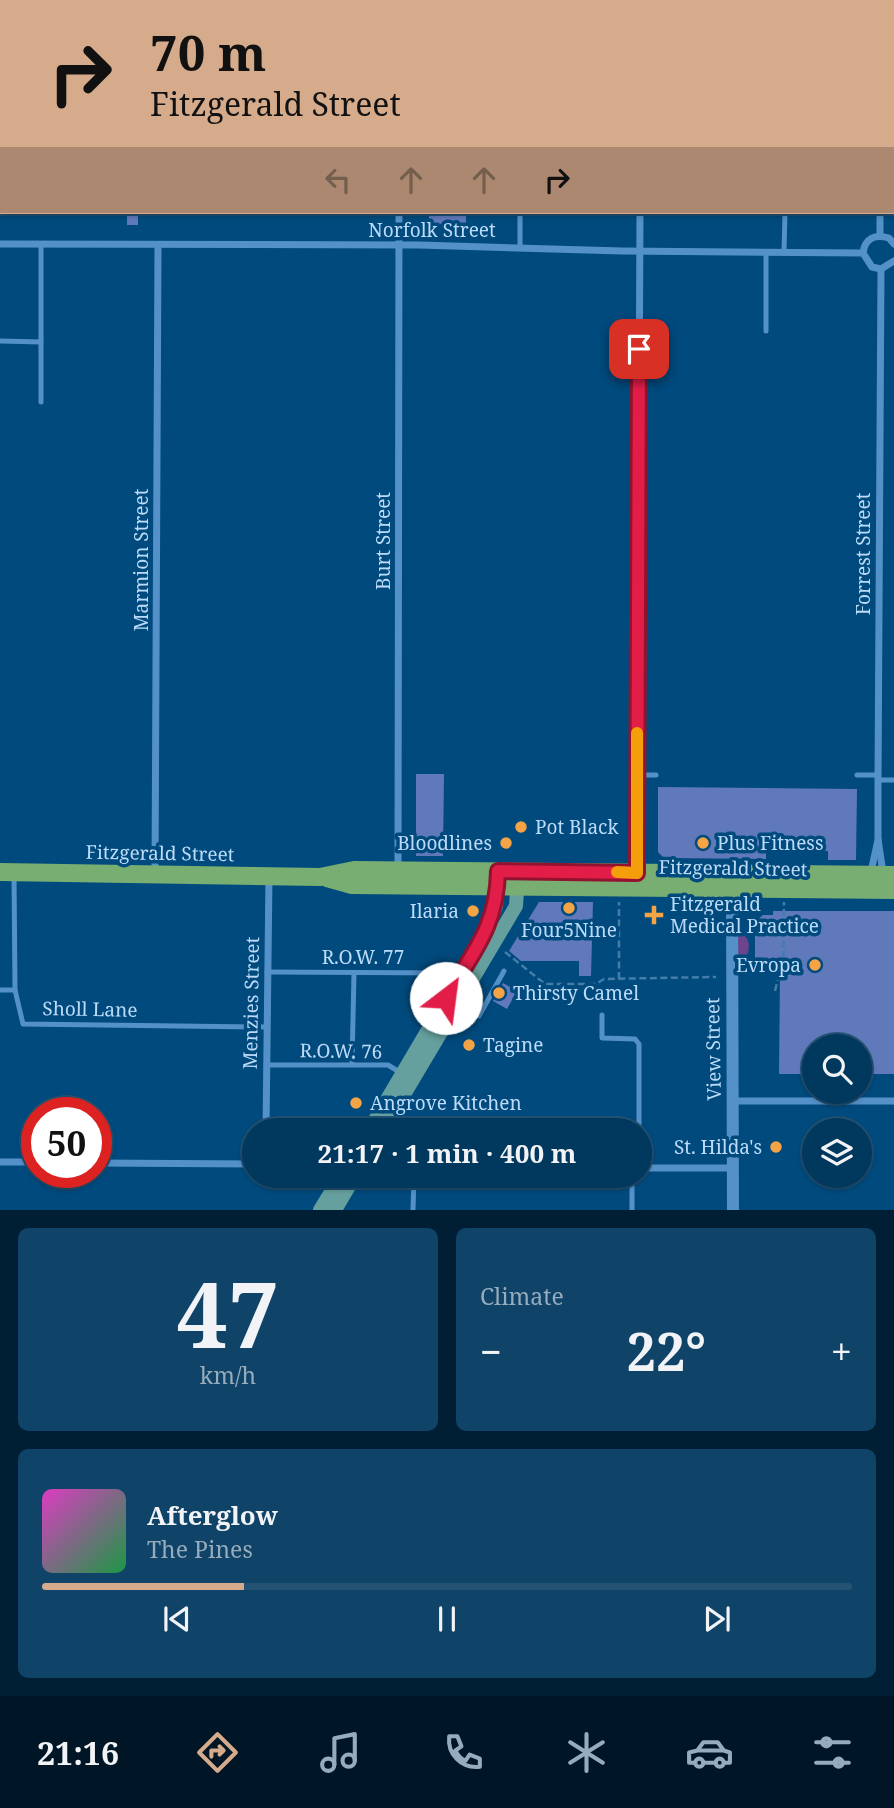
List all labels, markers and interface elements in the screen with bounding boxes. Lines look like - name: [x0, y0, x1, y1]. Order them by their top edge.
- text: 70 m: [150, 19, 266, 85]
- icon: right: [35, 28, 126, 119]
- text: Fitzgerald Street: [150, 82, 401, 125]
- icon: left: [319, 161, 357, 199]
- icon: ahead: [392, 161, 430, 199]
- icon: ahead: [465, 161, 503, 199]
- icon: right: [538, 161, 576, 199]
- street label: Norfolk Street: [368, 217, 496, 243]
- pin: [609, 319, 669, 379]
- icon: arrive: [620, 330, 658, 368]
- street label: Marmion Street: [128, 488, 154, 631]
- street label: Burt Street: [370, 492, 396, 590]
- street label: Forrest Street: [850, 492, 876, 615]
- place label: Pot Black: [535, 814, 619, 840]
- marker: Pot Black: [513, 819, 529, 835]
- place label: Bloodlines: [397, 830, 492, 856]
- place label: Plus Fitness: [717, 830, 823, 856]
- marker: Bloodlines: [498, 835, 514, 851]
- marker: Plus Fitness: [695, 835, 711, 851]
- street label: Fitzgerald Street: [85, 839, 235, 867]
- street label: Fitzgerald Street: [658, 854, 808, 882]
- place label: Fitzgerald Medical Practice: [670, 891, 819, 939]
- place label: Ilaria: [410, 898, 459, 924]
- marker: Four5Nine: [561, 900, 577, 916]
- marker: Ilaria: [465, 903, 481, 919]
- marker: Fitzgerald Medical Practice: [644, 905, 664, 925]
- place label: Four5Nine: [521, 917, 617, 943]
- street label: Menzies Street: [237, 936, 265, 1070]
- street label: R.O.W. 77: [322, 944, 404, 970]
- place label: Evropa: [736, 952, 801, 978]
- marker: Evropa: [807, 957, 823, 973]
- position arrow: [409, 961, 483, 1035]
- place label: Thirsty Camel: [513, 980, 639, 1006]
- marker: Thirsty Camel: [491, 985, 507, 1001]
- street label: Sholl Lane: [42, 995, 138, 1023]
- street label: View Street: [699, 997, 727, 1101]
- place label: Tagine: [483, 1032, 544, 1058]
- map controls: [802, 1034, 872, 1188]
- button: search: [802, 1034, 872, 1104]
- street label: R.O.W. 76: [299, 1037, 383, 1065]
- marker: Tagine: [461, 1037, 477, 1053]
- place label: Angrove Kitchen: [370, 1090, 522, 1116]
- marker: Angrove Kitchen: [348, 1095, 364, 1111]
- speed limit sign: 50: [21, 1097, 112, 1188]
- button: layers: [802, 1118, 872, 1188]
- place label: St. Hilda's: [674, 1134, 762, 1160]
- text: 21:17 · 1 min · 400 m: [317, 1135, 577, 1171]
- marker: St. Hilda's: [768, 1139, 784, 1155]
- text: 47: [177, 1251, 279, 1375]
- text: Climate: [480, 1280, 564, 1312]
- text: 22°: [627, 1315, 706, 1386]
- text: −: [480, 1325, 502, 1377]
- text: +: [831, 1325, 852, 1377]
- text: km/h: [200, 1359, 256, 1391]
- text: Afterglow: [147, 1497, 278, 1533]
- text: The Pines: [147, 1533, 253, 1565]
- icon: previous: [158, 1600, 196, 1638]
- icon: pause: [428, 1600, 466, 1638]
- icon: next: [698, 1600, 736, 1638]
- icon: directions: [193, 1728, 242, 1777]
- icon: music: [316, 1728, 365, 1777]
- icon: phone: [439, 1728, 488, 1777]
- icon: climate: [562, 1728, 611, 1777]
- icon: car: [685, 1728, 734, 1777]
- icon: filters: [808, 1728, 857, 1777]
- text: 21:16: [37, 1731, 119, 1774]

